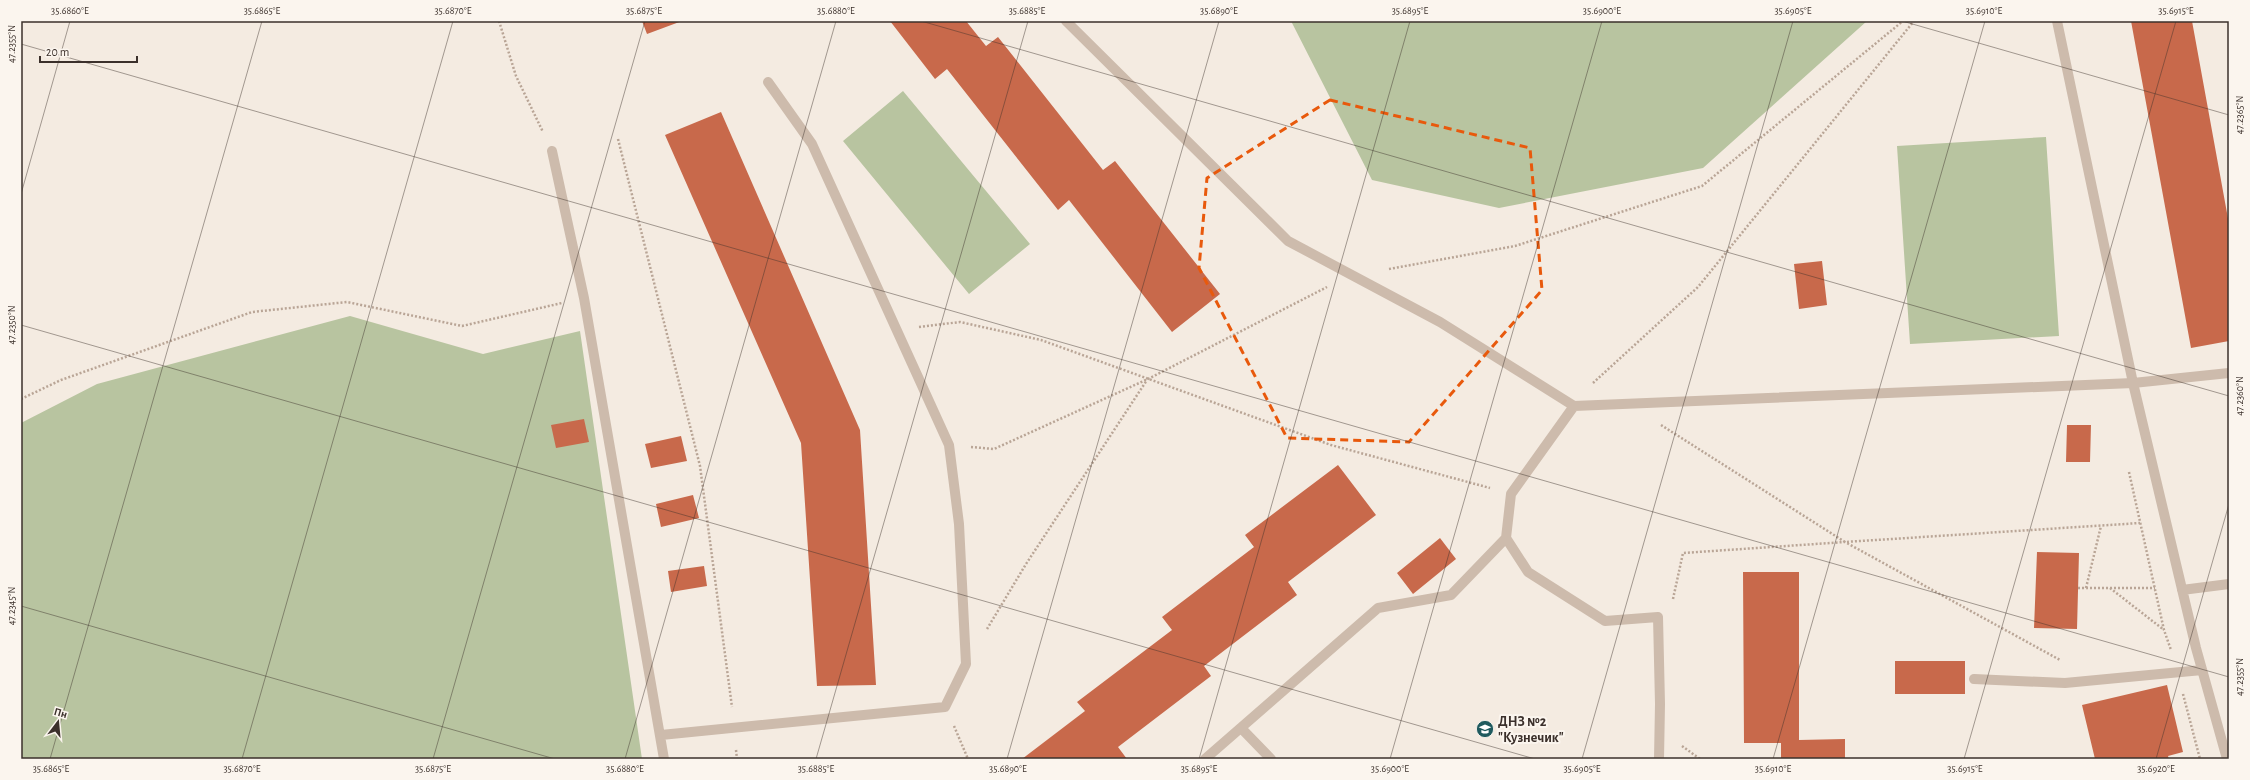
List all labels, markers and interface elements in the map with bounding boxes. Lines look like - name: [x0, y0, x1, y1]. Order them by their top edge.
- text: 35.6860°E: [51, 6, 89, 16]
- text: 35.6865°E: [244, 6, 281, 16]
- text: 35.6870°E: [434, 6, 472, 16]
- text: 35.6875°E: [626, 6, 662, 16]
- text: 35.6880°E: [817, 6, 855, 16]
- text: 35.6885°E: [1009, 6, 1046, 16]
- text: 35.6890°E: [1200, 6, 1238, 16]
- text: 35.6895°E: [1392, 6, 1429, 16]
- text: 35.6900°E: [1583, 6, 1621, 16]
- text: 35.6905°E: [1774, 6, 1812, 16]
- text: 35.6910°E: [1966, 6, 2002, 16]
- text: 35.6915°E: [2158, 6, 2194, 16]
- text: 47.2355°N: [7, 25, 17, 63]
- scale bar: [40, 38, 137, 64]
- text: 20 m: [46, 46, 69, 58]
- text: 47.2365°N: [2235, 96, 2245, 134]
- text: 47.2350°N: [7, 305, 17, 345]
- text: 47.2360°N: [2235, 376, 2245, 416]
- text: 47.2345°N: [7, 587, 17, 625]
- text: 47.2355°N: [2235, 658, 2245, 696]
- north arrow: [38, 702, 78, 742]
- text: Пн: [53, 706, 69, 720]
- place label: ДНЗ №2 "Кузнечик": [1498, 715, 1564, 745]
- school or university icon: ДНЗ №2 "Кузнечик": [1475, 719, 1495, 739]
- text: 35.6865°E: [33, 764, 70, 774]
- text: 35.6870°E: [223, 764, 261, 774]
- text: 35.6875°E: [415, 764, 451, 774]
- text: 35.6880°E: [606, 764, 644, 774]
- text: 35.6885°E: [798, 764, 835, 774]
- text: 35.6890°E: [989, 764, 1027, 774]
- text: 35.6895°E: [1181, 764, 1218, 774]
- text: 35.6900°E: [1371, 764, 1409, 774]
- text: 35.6905°E: [1563, 764, 1601, 774]
- text: 35.6910°E: [1755, 764, 1791, 774]
- text: 35.6915°E: [1947, 764, 1983, 774]
- text: 35.6920°E: [2137, 764, 2175, 774]

